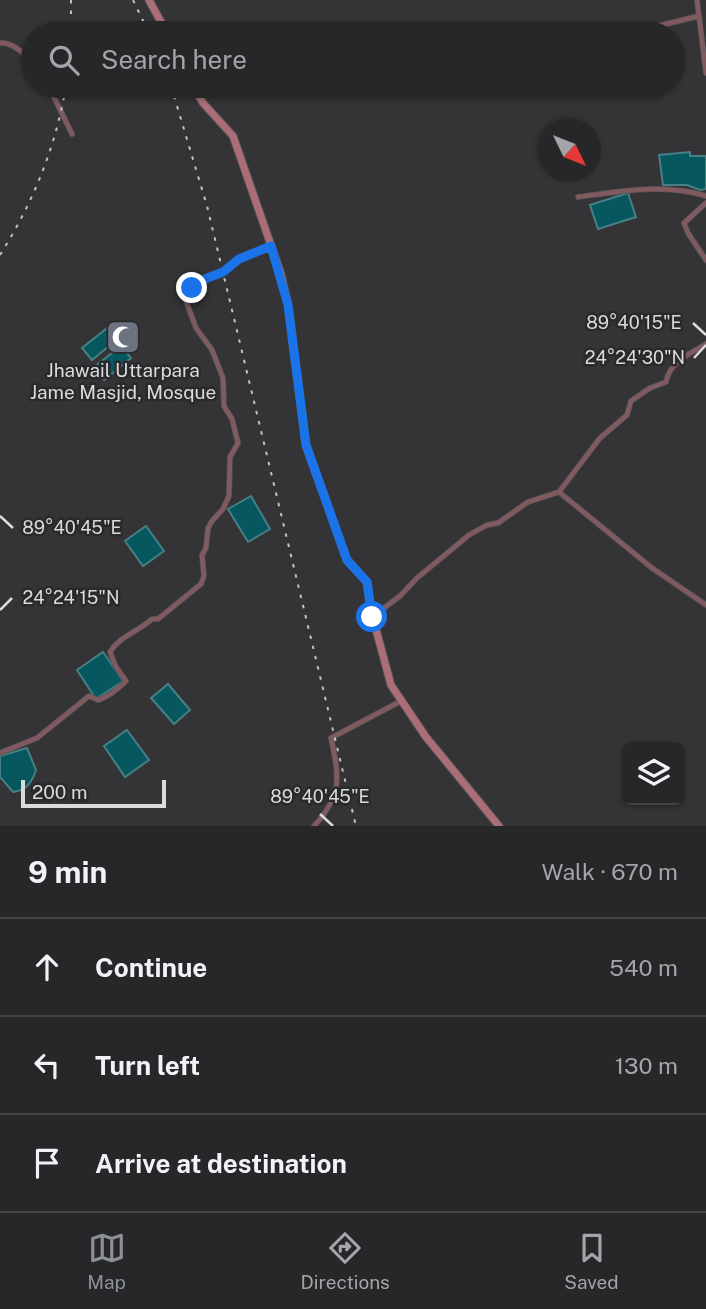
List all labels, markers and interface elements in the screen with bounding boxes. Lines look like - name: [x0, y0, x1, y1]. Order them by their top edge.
- search box: [21, 21, 685, 98]
- icon: search: [45, 41, 83, 79]
- text: Search here: [101, 44, 247, 75]
- north arrow: [538, 119, 601, 182]
- route end: [176, 272, 207, 303]
- text: 89°40'15"E: [586, 312, 682, 333]
- mosque icon: Jhawail Uttarpara Jame Masjid, Mosque: [104, 318, 142, 356]
- text: 24°24'30"N: [585, 347, 685, 368]
- place label: Jhawail Uttarpara Jame Masjid, Mosque: [30, 359, 216, 403]
- text: 89°40'45"E: [22, 517, 122, 538]
- text: 24°24'15"N: [23, 587, 119, 608]
- route start: [356, 601, 387, 632]
- map controls: [622, 742, 685, 805]
- button: layers: [622, 742, 685, 805]
- scale bar: [21, 777, 166, 809]
- text: 200 m: [32, 781, 88, 803]
- text: 89°40'45"E: [270, 786, 370, 807]
- text: 9 min: [28, 854, 107, 890]
- text: Walk · 670 m: [541, 858, 678, 885]
- icon: ahead: [28, 948, 66, 986]
- text: Continue: [95, 952, 207, 983]
- text: 540 m: [609, 954, 678, 981]
- icon: left: [28, 1046, 66, 1084]
- text: Turn left: [95, 1050, 200, 1081]
- text: 130 m: [615, 1052, 678, 1079]
- icon: arrive: [28, 1144, 66, 1182]
- text: Arrive at destination: [95, 1148, 347, 1179]
- tab: Map: [87, 1229, 126, 1293]
- tab: Directions: [300, 1229, 390, 1293]
- tab: Saved: [564, 1229, 619, 1293]

